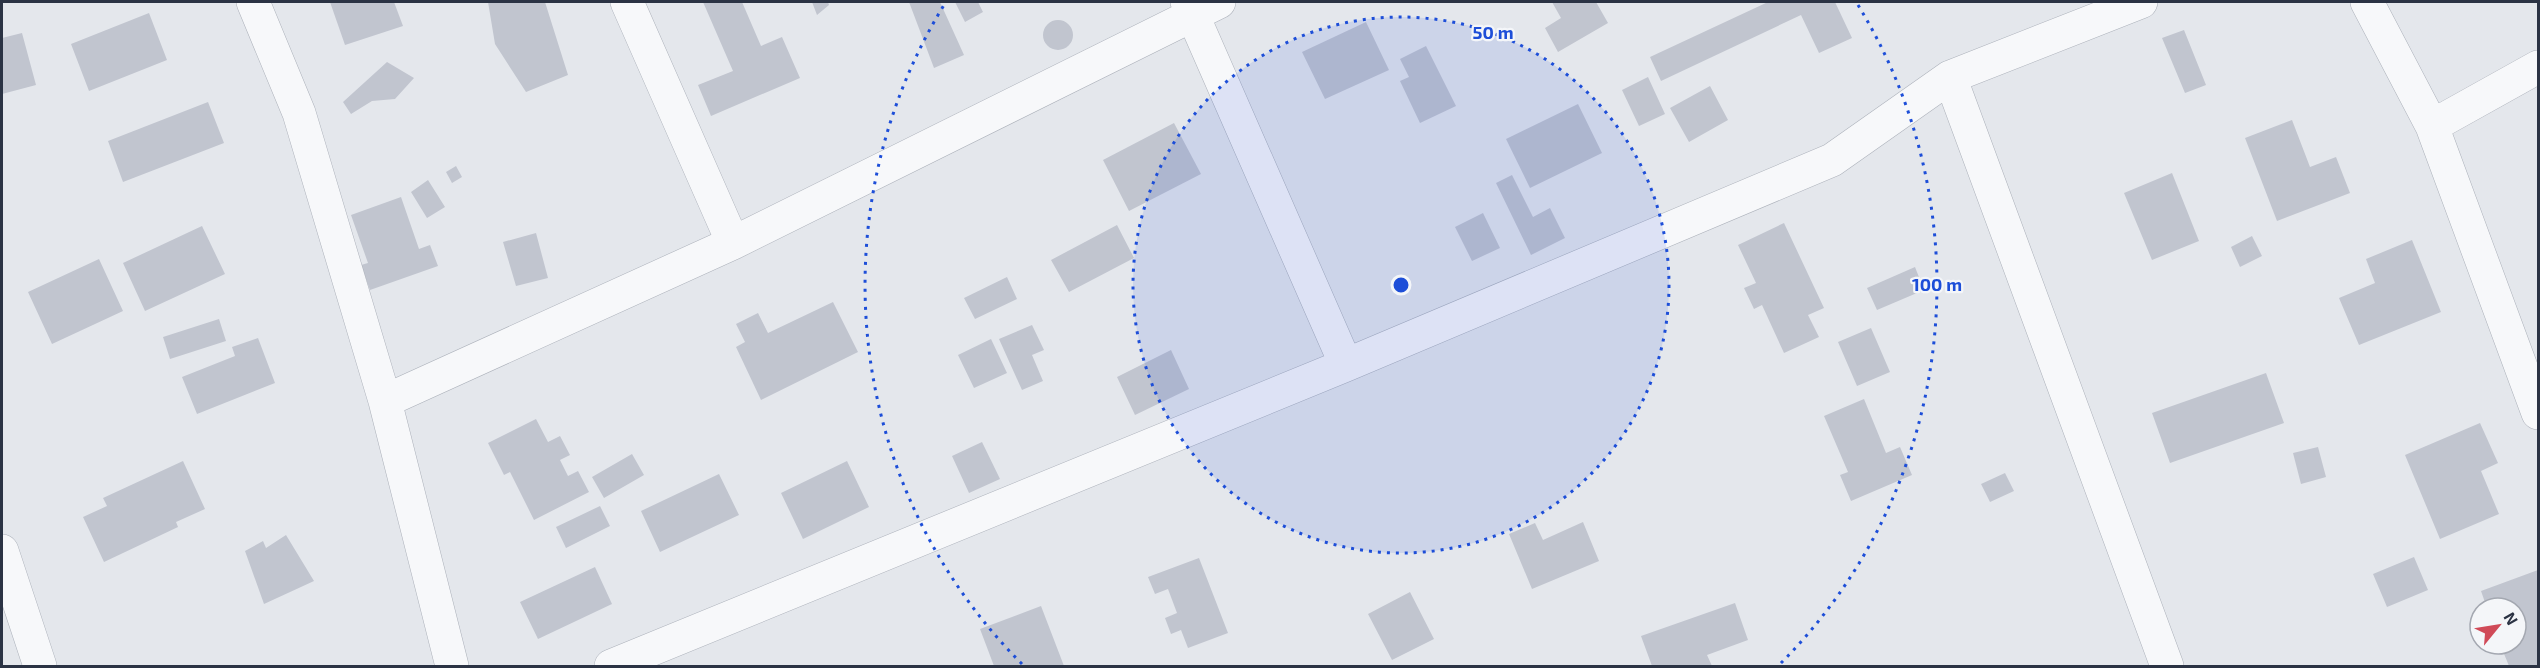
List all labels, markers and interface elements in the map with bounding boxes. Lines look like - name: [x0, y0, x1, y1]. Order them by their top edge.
- text: 50 m: [1472, 21, 1514, 43]
- text: 100 m: [1912, 273, 1962, 295]
- centre of rings: [1391, 275, 1411, 295]
- north arrow: [2468, 596, 2528, 656]
- text: N: [2500, 608, 2523, 628]

